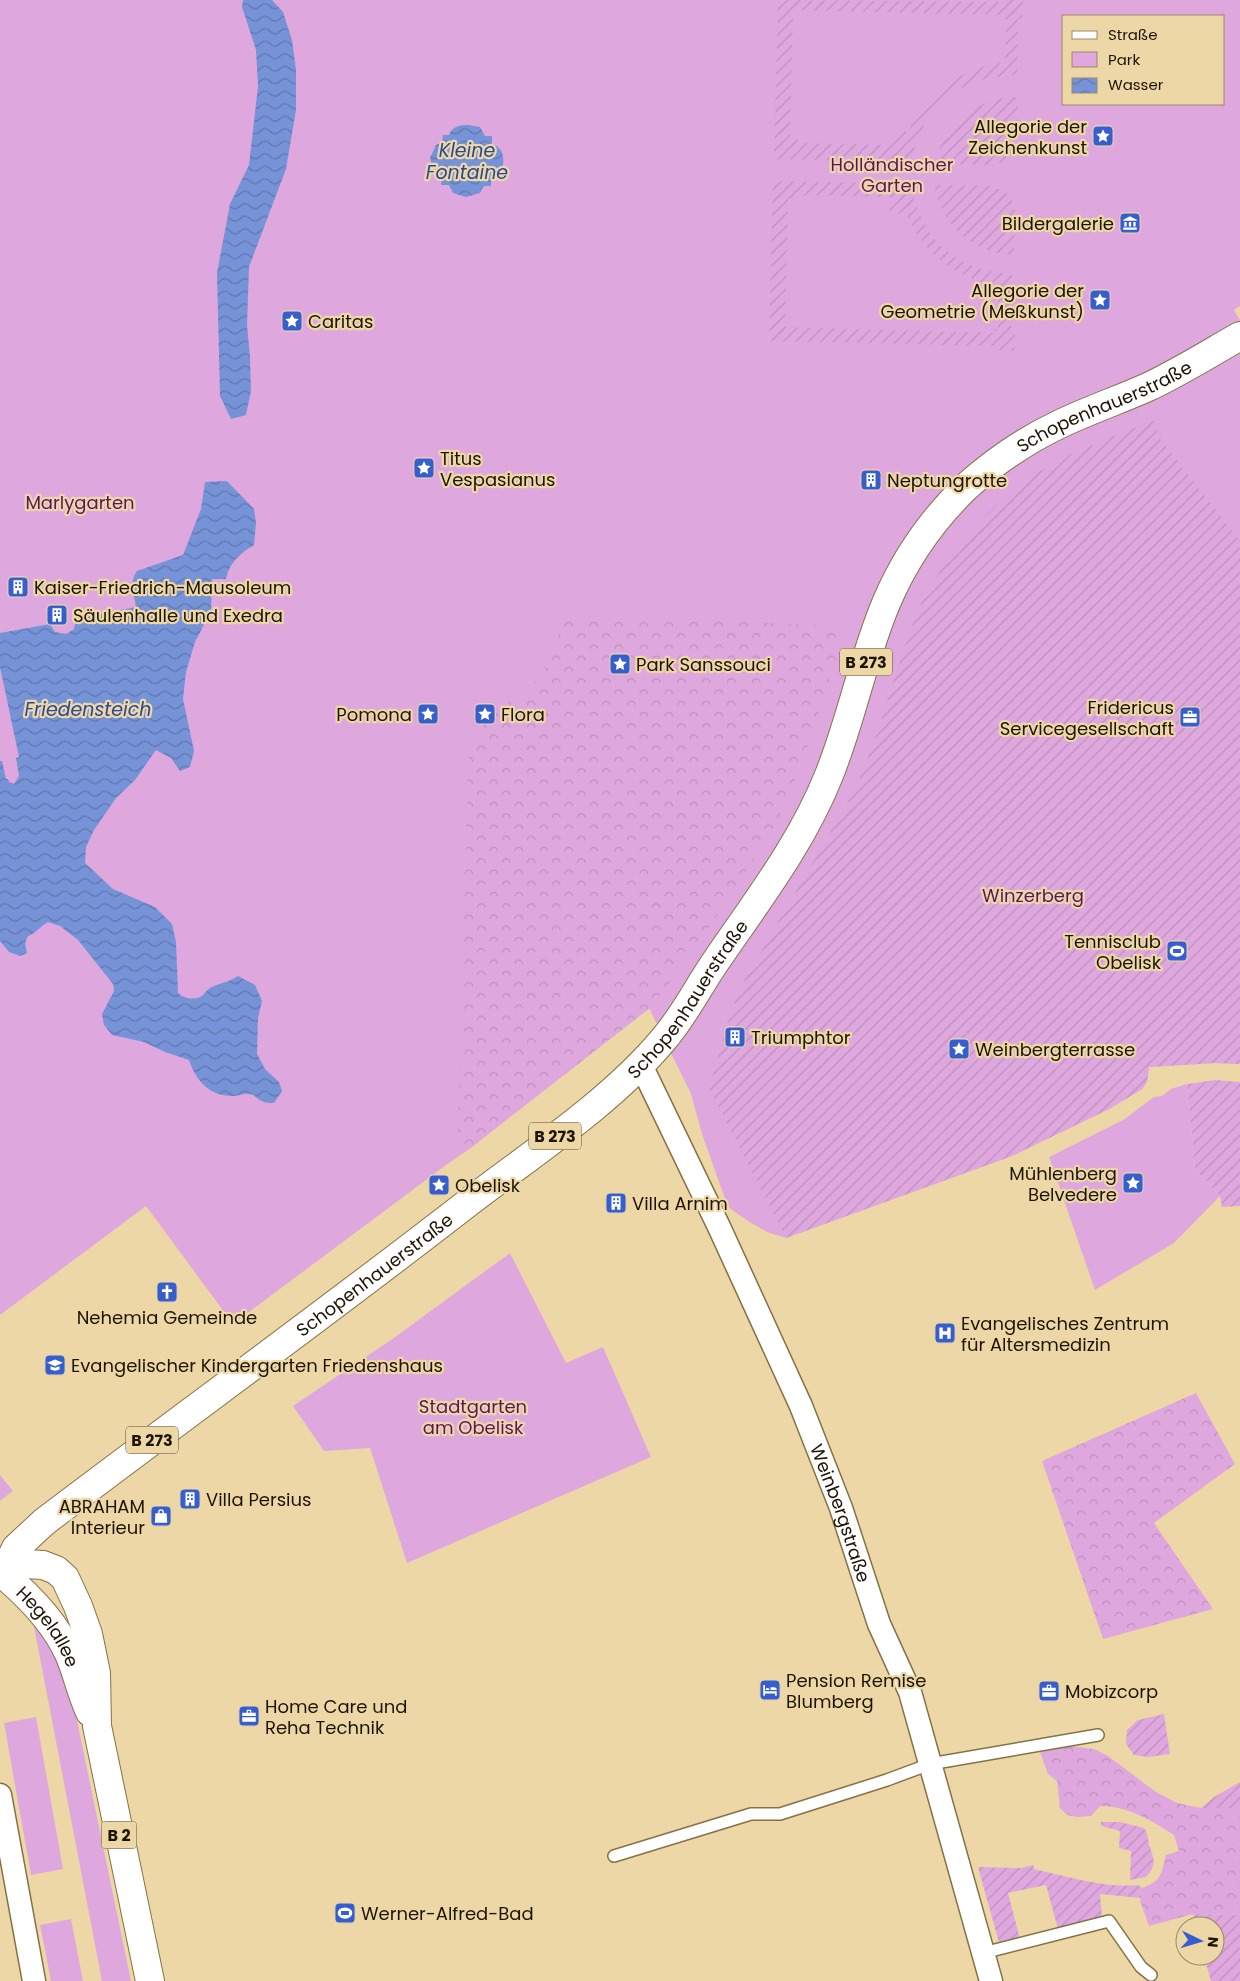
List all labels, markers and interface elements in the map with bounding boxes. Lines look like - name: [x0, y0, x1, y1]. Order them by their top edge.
- legend: [1062, 15, 1225, 105]
- text: Straße: [1108, 24, 1158, 45]
- text: Park: [1108, 49, 1140, 70]
- text: Wasser: [1108, 74, 1164, 95]
- place label: Allegorie der Zeichenkunst: [968, 114, 1087, 160]
- place icon: Allegorie der Zeichenkunst: [1091, 124, 1115, 148]
- water label: Kleine Fontaine: [426, 137, 508, 186]
- park label: Holländischer Garten: [831, 152, 954, 198]
- place label: Bildergalerie: [1002, 211, 1114, 236]
- museum icon: Bildergalerie: [1118, 211, 1142, 235]
- place label: Allegorie der Geometrie (Meßkunst): [880, 278, 1084, 324]
- place icon: Allegorie der Geometrie (Meßkunst): [1088, 288, 1112, 312]
- place icon: Caritas: [280, 309, 304, 333]
- place label: Caritas: [308, 309, 373, 334]
- street label: Schopenhauerstraße: [1011, 354, 1196, 458]
- place label: Titus Vespasianus: [440, 446, 556, 492]
- place icon: Titus Vespasianus: [412, 456, 436, 480]
- building icon: Neptungrotte: [859, 468, 883, 492]
- place label: Neptungrotte: [887, 468, 1007, 493]
- park label: Marlygarten: [25, 490, 135, 515]
- building icon: Kaiser-Friedrich-Mausoleum: [6, 575, 30, 599]
- place label: Kaiser-Friedrich-Mausoleum: [34, 575, 291, 600]
- building icon: Säulenhalle und Exedra: [45, 603, 69, 627]
- place label: Säulenhalle und Exedra: [73, 603, 283, 628]
- road number: B 273: [840, 649, 892, 676]
- place icon: Park Sanssouci: [608, 652, 632, 676]
- place label: Park Sanssouci: [636, 652, 771, 677]
- place label: Fridericus Servicegesellschaft: [1000, 695, 1174, 741]
- water label: Friedensteich: [25, 696, 151, 723]
- place label: Pomona: [336, 702, 412, 727]
- place icon: Pomona: [416, 702, 440, 726]
- place icon: Flora: [473, 702, 497, 726]
- place label: Flora: [501, 702, 545, 727]
- office icon: Fridericus Servicegesellschaft: [1178, 705, 1202, 729]
- park label: Winzerberg: [982, 883, 1084, 908]
- street label: Schopenhauerstraße: [621, 915, 753, 1084]
- place label: Tennisclub Obelisk: [1064, 929, 1162, 975]
- sports icon: Tennisclub Obelisk: [1165, 939, 1189, 963]
- building icon: Triumphtor: [723, 1025, 747, 1049]
- place label: Triumphtor: [751, 1025, 851, 1050]
- place icon: Weinbergterrasse: [947, 1037, 971, 1061]
- place label: Weinbergterrasse: [975, 1037, 1135, 1062]
- road number: B 273: [529, 1122, 581, 1150]
- place label: Mühlenberg Belvedere: [1009, 1161, 1117, 1207]
- place icon: Mühlenberg Belvedere: [1121, 1171, 1145, 1195]
- place icon: Obelisk: [427, 1173, 451, 1197]
- place label: Obelisk: [455, 1173, 521, 1198]
- building icon: Villa Arnim: [604, 1191, 628, 1215]
- place label: Villa Arnim: [632, 1191, 728, 1216]
- street label: Schopenhauerstraße: [291, 1207, 458, 1342]
- church icon: Nehemia Gemeinde: [155, 1280, 179, 1304]
- place label: Nehemia Gemeinde: [77, 1305, 257, 1330]
- place label: Evangelisches Zentrum für Altersmedizin: [961, 1311, 1169, 1357]
- hospital icon: Evangelisches Zentrum für Altersmedizin: [933, 1321, 957, 1345]
- school or university icon: Evangelischer Kindergarten Friedenshaus: [43, 1353, 67, 1377]
- place label: Evangelischer Kindergarten Friedenshaus: [71, 1353, 443, 1378]
- park label: Stadtgarten am Obelisk: [419, 1394, 527, 1440]
- road number: B 273: [126, 1426, 178, 1454]
- street label: Weinbergstraße: [805, 1440, 877, 1585]
- building icon: Villa Persius: [178, 1487, 202, 1511]
- place label: Villa Persius: [206, 1487, 311, 1512]
- place label: ABRAHAM Interieur: [59, 1494, 145, 1540]
- shop icon: ABRAHAM Interieur: [149, 1504, 173, 1528]
- street label: Hegelallee: [11, 1580, 85, 1670]
- place label: Pension Remise Blumberg: [786, 1668, 926, 1714]
- hotel icon: Pension Remise Blumberg: [758, 1678, 782, 1702]
- office icon: Mobizcorp: [1037, 1679, 1061, 1703]
- place label: Mobizcorp: [1065, 1679, 1158, 1704]
- place label: Home Care und Reha Technik: [265, 1694, 407, 1740]
- office icon: Home Care und Reha Technik: [237, 1704, 261, 1728]
- road number: B 2: [102, 1822, 136, 1848]
- sports icon: Werner-Alfred-Bad: [333, 1901, 357, 1925]
- place label: Werner-Alfred-Bad: [361, 1901, 534, 1926]
- north arrow: [1175, 1916, 1225, 1966]
- text: N: [1203, 1936, 1223, 1948]

